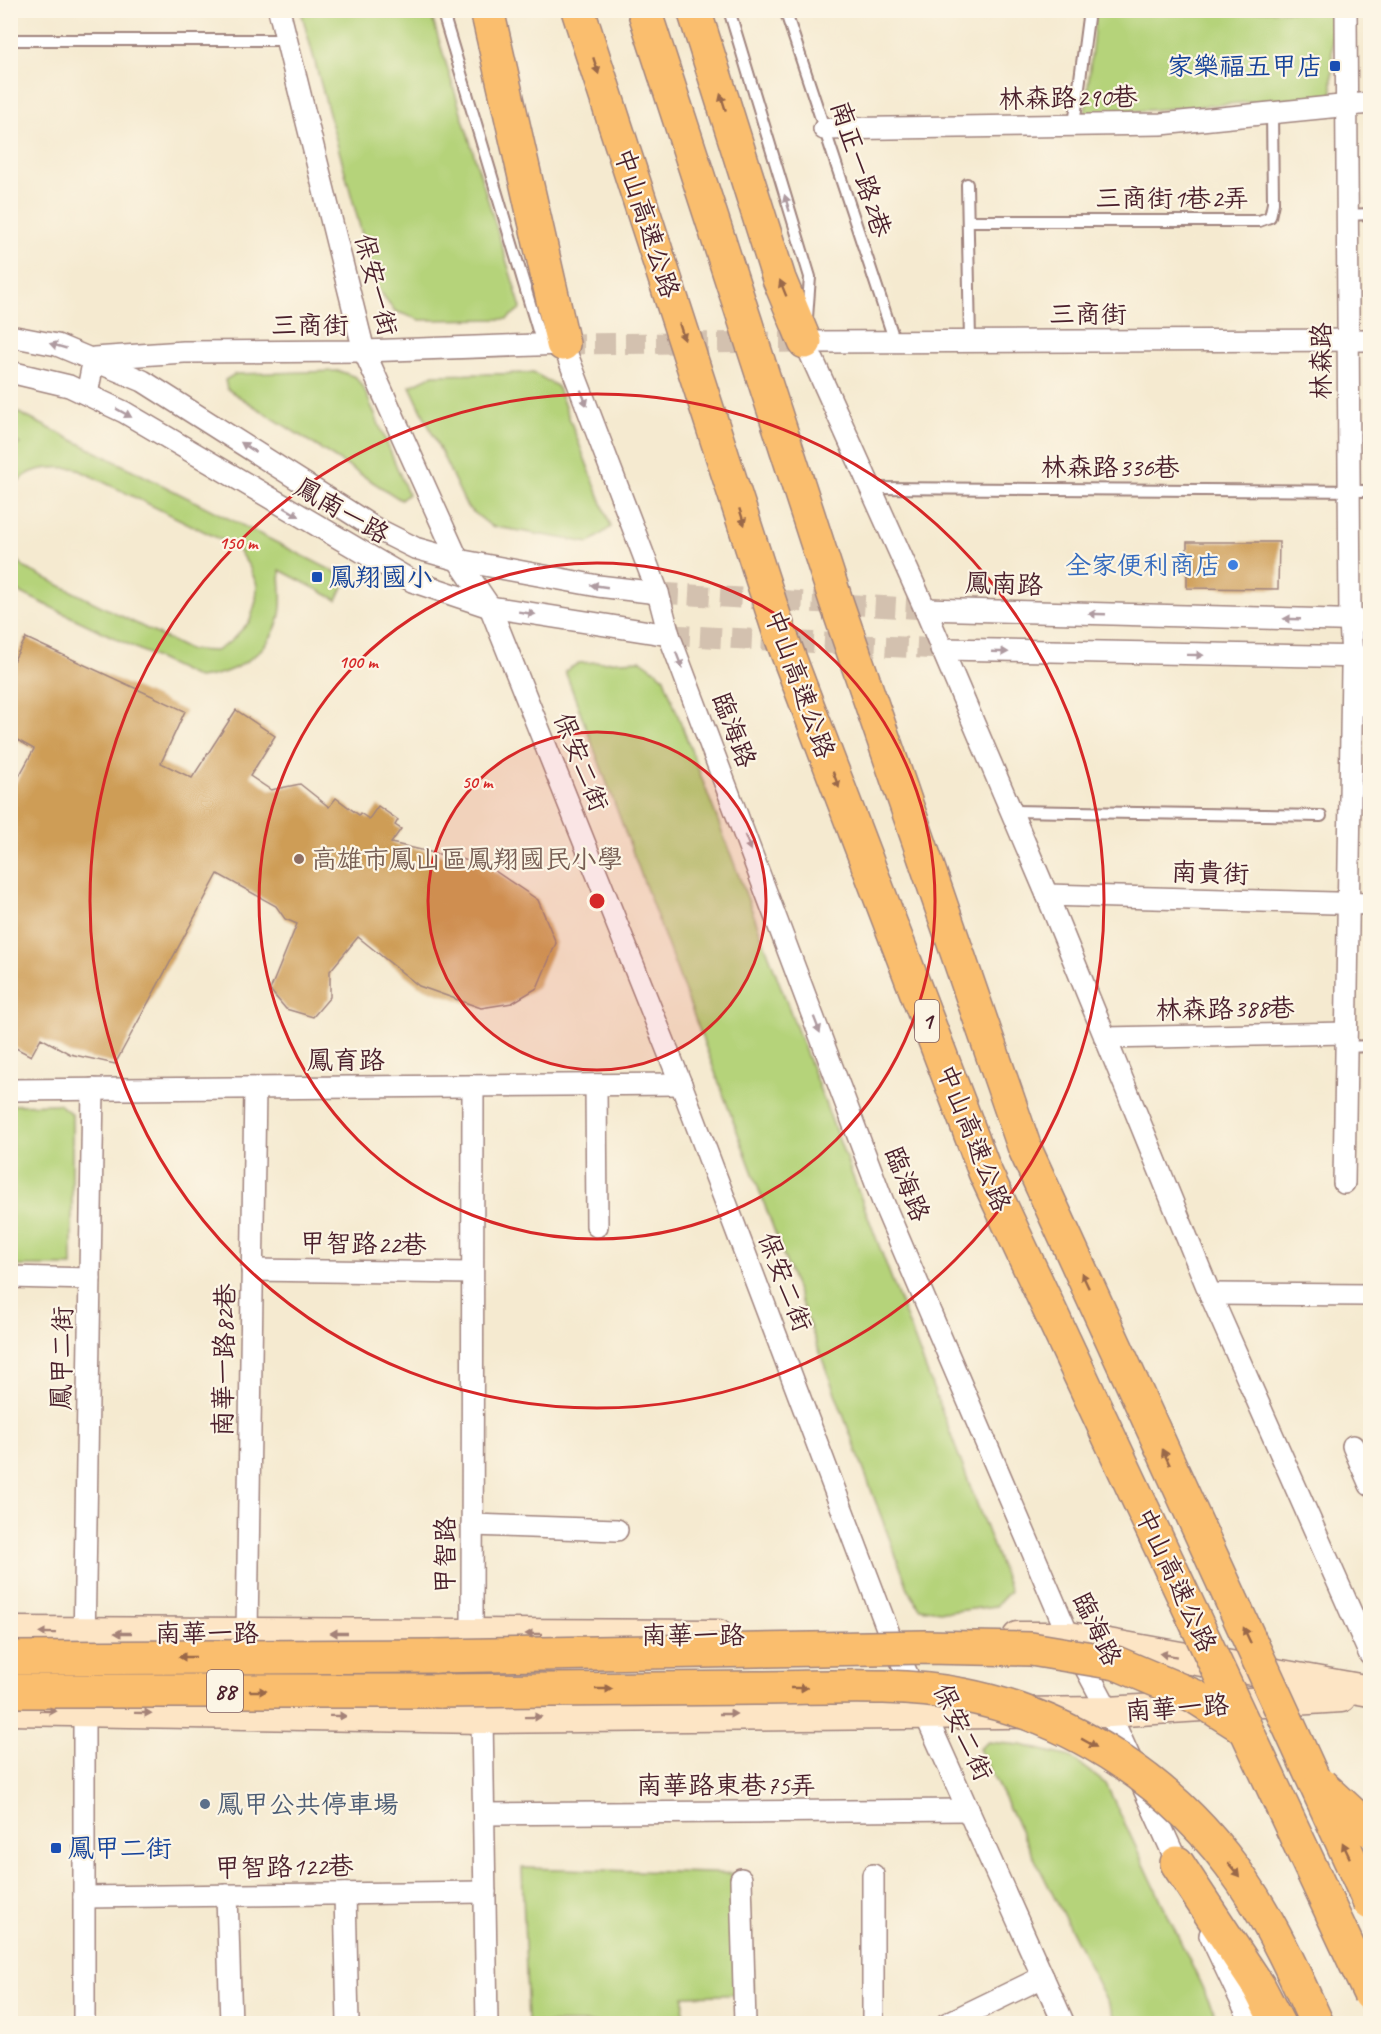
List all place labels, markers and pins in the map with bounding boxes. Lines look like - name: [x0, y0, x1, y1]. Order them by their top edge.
- place label: 家樂福五甲店: [1167, 50, 1323, 83]
- marker: 家樂福五甲店: [1328, 59, 1342, 73]
- place label: 全家便利商店: [1065, 549, 1221, 582]
- marker: 全家便利商店: [1226, 558, 1240, 572]
- place label: 鳳翔國小: [329, 561, 433, 594]
- marker: 鳳翔國小: [310, 570, 324, 584]
- place label: 高雄市鳳山區鳳翔國民小學: [311, 843, 623, 876]
- marker: 高雄市鳳山區鳳翔國民小學: [292, 852, 306, 866]
- centre of rings: [587, 891, 607, 911]
- place label: 鳳甲公共停車場: [217, 1788, 399, 1821]
- marker: 鳳甲公共停車場: [198, 1797, 212, 1811]
- place label: 鳳甲二街: [68, 1832, 172, 1865]
- marker: 鳳甲二街: [49, 1841, 63, 1855]

